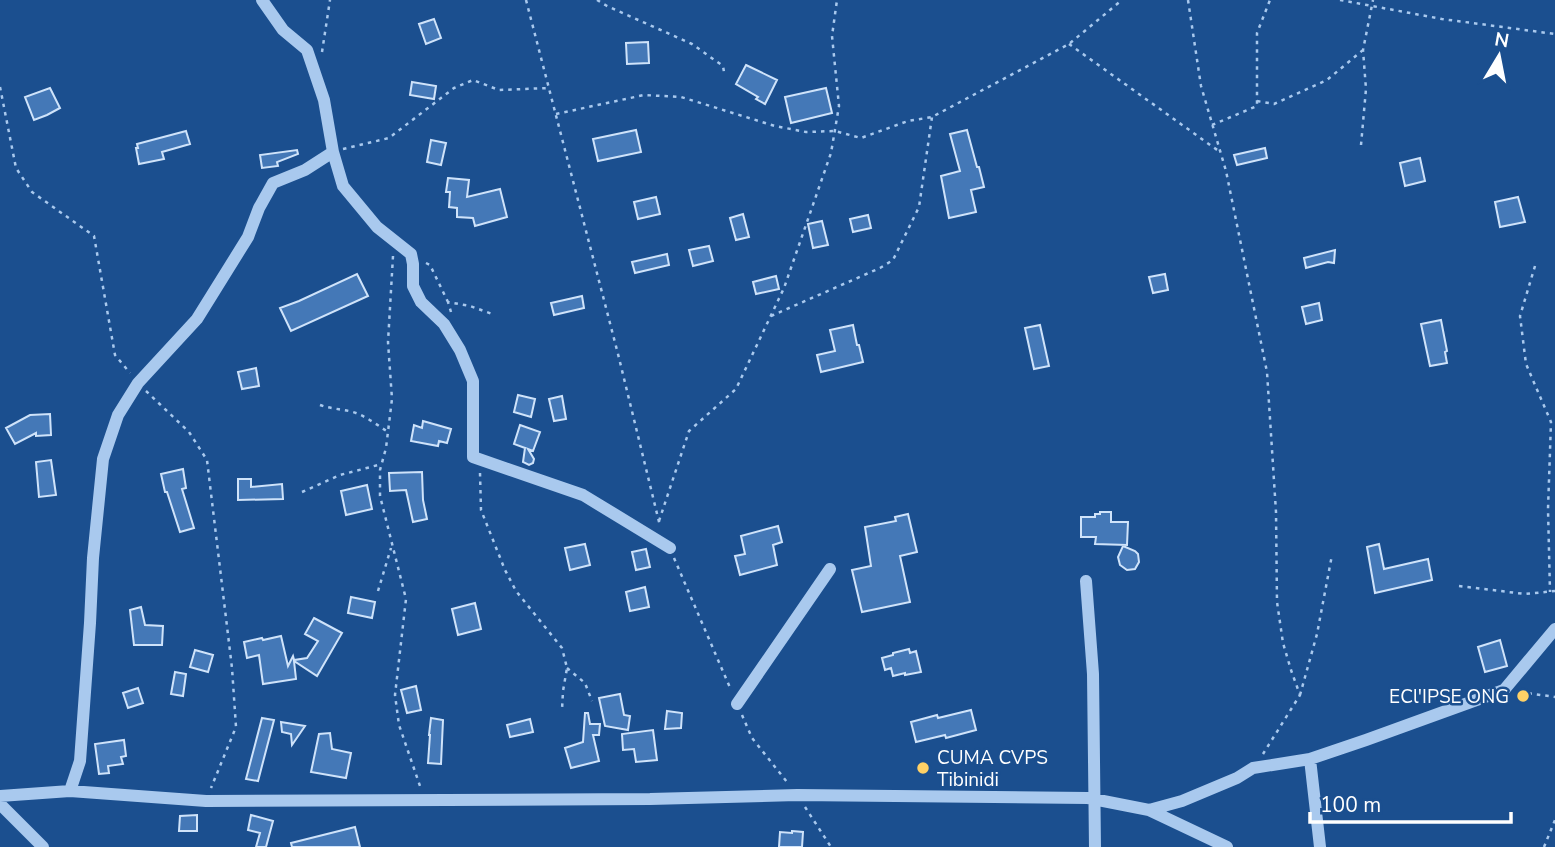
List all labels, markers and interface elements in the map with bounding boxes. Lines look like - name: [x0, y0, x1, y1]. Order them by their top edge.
- north arrow: [1464, 21, 1534, 91]
- text: N: [1493, 26, 1511, 54]
- place label: ECl'IPSE ONG: [1389, 684, 1509, 710]
- marker: ECl'IPSE ONG: [1515, 688, 1531, 704]
- place label: CUMA CVPS Tibinidi: [937, 745, 1048, 793]
- marker: CUMA CVPS Tibinidi: [915, 760, 931, 776]
- scale bar: [1310, 780, 1511, 824]
- text: 100 m: [1320, 791, 1381, 819]

